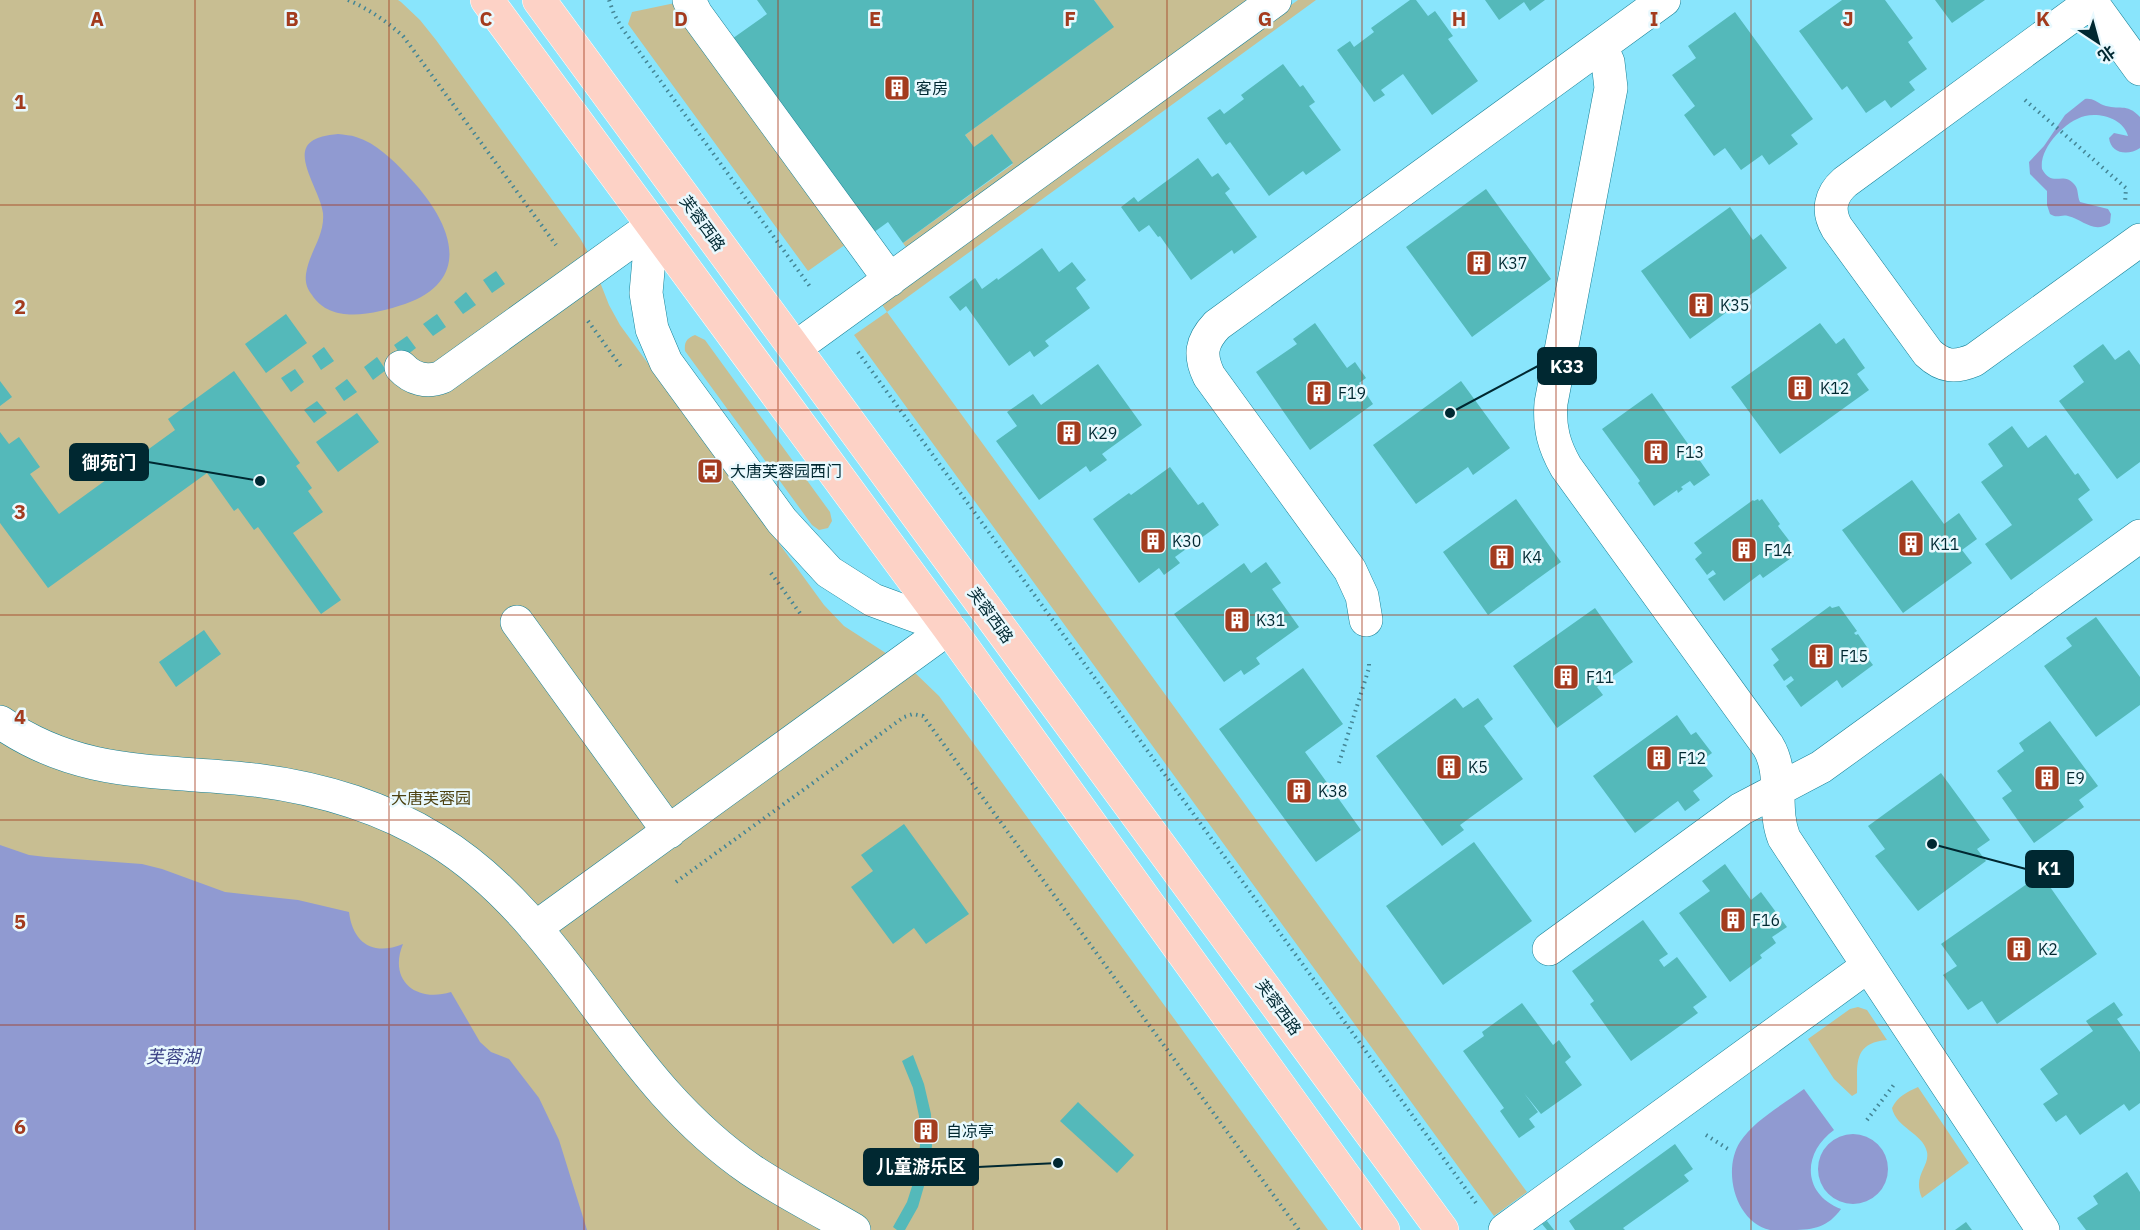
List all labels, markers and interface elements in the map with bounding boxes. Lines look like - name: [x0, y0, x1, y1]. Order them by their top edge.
- text: A: [90, 5, 104, 32]
- text: B: [285, 5, 299, 32]
- text: C: [479, 5, 493, 32]
- text: D: [674, 5, 688, 32]
- text: E: [869, 5, 881, 32]
- text: F: [1064, 5, 1076, 32]
- text: G: [1258, 5, 1272, 32]
- text: H: [1452, 5, 1466, 32]
- text: I: [1650, 5, 1658, 32]
- text: J: [1842, 5, 1854, 32]
- text: K: [2036, 5, 2050, 32]
- north arrow: [2068, 12, 2128, 72]
- text: 北: [2094, 41, 2119, 67]
- building icon: 客房: [882, 73, 912, 103]
- place label: 客房: [916, 78, 948, 98]
- text: 1: [14, 88, 26, 115]
- street label: 芙蓉西路: [676, 191, 730, 255]
- building icon: K37: [1464, 248, 1494, 278]
- place label: K37: [1498, 253, 1527, 273]
- building icon: K35: [1686, 290, 1716, 320]
- text: 2: [14, 293, 26, 320]
- place label: K35: [1720, 295, 1749, 315]
- callout: K33: [1538, 348, 1596, 384]
- text: K33: [1550, 355, 1584, 378]
- building icon: K12: [1785, 373, 1815, 403]
- building icon: F19: [1304, 378, 1334, 408]
- place label: K12: [1820, 378, 1849, 398]
- place label: F19: [1338, 383, 1366, 403]
- building icon: K29: [1054, 418, 1084, 448]
- place label: K29: [1088, 423, 1117, 443]
- building icon: F13: [1641, 437, 1671, 467]
- place label: F13: [1676, 442, 1704, 462]
- callout: 御苑门: [70, 444, 148, 480]
- text: 御苑门: [81, 451, 136, 474]
- bus stop icon: 大唐芙蓉园西门: [695, 456, 725, 486]
- place label: 大唐芙蓉园西门: [730, 461, 842, 481]
- text: 3: [14, 498, 26, 525]
- building icon: K30: [1138, 526, 1168, 556]
- building icon: K11: [1896, 529, 1926, 559]
- place label: K30: [1172, 531, 1201, 551]
- place label: K11: [1930, 534, 1959, 554]
- building icon: F14: [1729, 535, 1759, 565]
- place label: F14: [1764, 540, 1792, 560]
- building icon: K4: [1487, 542, 1517, 572]
- place label: K4: [1522, 547, 1542, 567]
- street label: 芙蓉西路: [964, 583, 1018, 647]
- building icon: K31: [1222, 605, 1252, 635]
- place label: K31: [1256, 610, 1285, 630]
- building icon: F15: [1806, 641, 1836, 671]
- place label: F15: [1840, 646, 1868, 666]
- building icon: F11: [1551, 662, 1581, 692]
- place label: F11: [1586, 667, 1614, 687]
- text: 4: [14, 703, 26, 730]
- building icon: F12: [1644, 743, 1674, 773]
- place label: F12: [1678, 748, 1706, 768]
- building icon: K5: [1434, 752, 1464, 782]
- place label: K5: [1468, 757, 1488, 777]
- building icon: E9: [2032, 763, 2062, 793]
- place label: E9: [2066, 768, 2085, 788]
- building icon: K38: [1284, 776, 1314, 806]
- place label: K38: [1318, 781, 1347, 801]
- park label: 大唐芙蓉园: [391, 788, 471, 808]
- callout: K1: [2026, 851, 2073, 887]
- text: K1: [2037, 857, 2061, 880]
- building icon: F16: [1718, 905, 1748, 935]
- text: 5: [14, 908, 26, 935]
- place label: F16: [1752, 910, 1780, 930]
- building icon: K2: [2004, 934, 2034, 964]
- place label: K2: [2038, 939, 2058, 959]
- street label: 芙蓉西路: [1252, 975, 1306, 1039]
- water label: 芙蓉湖: [146, 1045, 203, 1068]
- text: 6: [14, 1113, 26, 1140]
- building icon: 自凉亭: [911, 1116, 941, 1146]
- place label: 自凉亭: [946, 1121, 994, 1141]
- callout: 儿童游乐区: [864, 1149, 978, 1185]
- text: 儿童游乐区: [876, 1155, 966, 1178]

